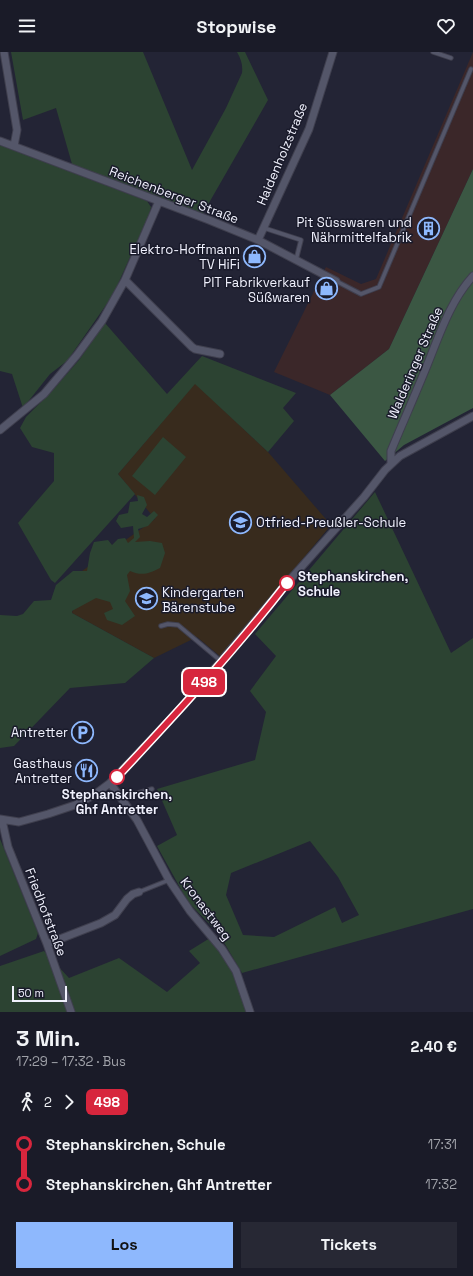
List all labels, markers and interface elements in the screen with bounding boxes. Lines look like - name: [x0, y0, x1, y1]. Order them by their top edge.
- icon: menu: [16, 15, 38, 37]
- text: Stopwise: [197, 15, 276, 38]
- icon: heart: [435, 15, 457, 37]
- street label: Haidenholzstraße: [253, 100, 311, 208]
- street label: Reichenberger Straße: [107, 162, 241, 228]
- place label: Pit Süsswaren und Nährmittelfabrik: [296, 214, 412, 246]
- building icon: Pit Süsswaren und Nährmittelfabrik: [415, 216, 441, 242]
- place label: Elektro-Hoffmann TV HiFi: [129, 241, 240, 273]
- shop icon: Elektro-Hoffmann TV HiFi: [242, 243, 268, 269]
- place label: PIT Fabrikverkauf Süßwaren: [203, 274, 310, 306]
- shop icon: PIT Fabrikverkauf Süßwaren: [313, 276, 339, 302]
- street label: Walderinger Straße: [384, 304, 446, 422]
- school or university icon: Otfried-Preußler-Schule: [227, 509, 253, 535]
- place label: Otfried-Preußler-Schule: [256, 514, 406, 531]
- place label: Stephanskirchen, Schule: [298, 568, 409, 600]
- marker: Stephanskirchen, Schule: [279, 575, 295, 591]
- place label: Kindergarten Bärenstube: [162, 584, 244, 616]
- school or university icon: Kindergarten Bärenstube: [133, 586, 159, 612]
- line badge: 498: [181, 669, 227, 695]
- text: 498: [191, 673, 217, 691]
- parking icon: Antretter: [70, 719, 96, 745]
- place label: Antretter: [11, 724, 68, 741]
- place label: Gasthaus Antretter: [13, 755, 72, 787]
- restaurant icon: Gasthaus Antretter: [74, 757, 100, 783]
- marker: Stephanskirchen, Ghf Antretter: [109, 769, 125, 785]
- place label: Stephanskirchen, Ghf Antretter: [62, 786, 172, 818]
- street label: Friedhofstraße: [21, 865, 71, 959]
- street label: Kronastweg: [177, 874, 235, 944]
- scale bar: [12, 984, 67, 1003]
- text: 50 m: [18, 986, 44, 1000]
- text: 3 Min.: [16, 1024, 80, 1052]
- text: 2.40 €: [410, 1037, 457, 1056]
- text: 17:29 – 17:32 · Bus: [16, 1053, 126, 1070]
- icon: walk: [16, 1091, 38, 1113]
- icon: forward: [58, 1091, 80, 1113]
- text: 498: [94, 1093, 120, 1111]
- text: 2: [44, 1094, 52, 1111]
- text: Stephanskirchen, Schule: [46, 1135, 226, 1154]
- text: 17:31: [428, 1136, 457, 1153]
- text: Stephanskirchen, Ghf Antretter: [46, 1175, 272, 1194]
- text: 17:32: [425, 1176, 457, 1193]
- button: Los: [16, 1222, 233, 1268]
- button: Tickets: [241, 1222, 457, 1268]

